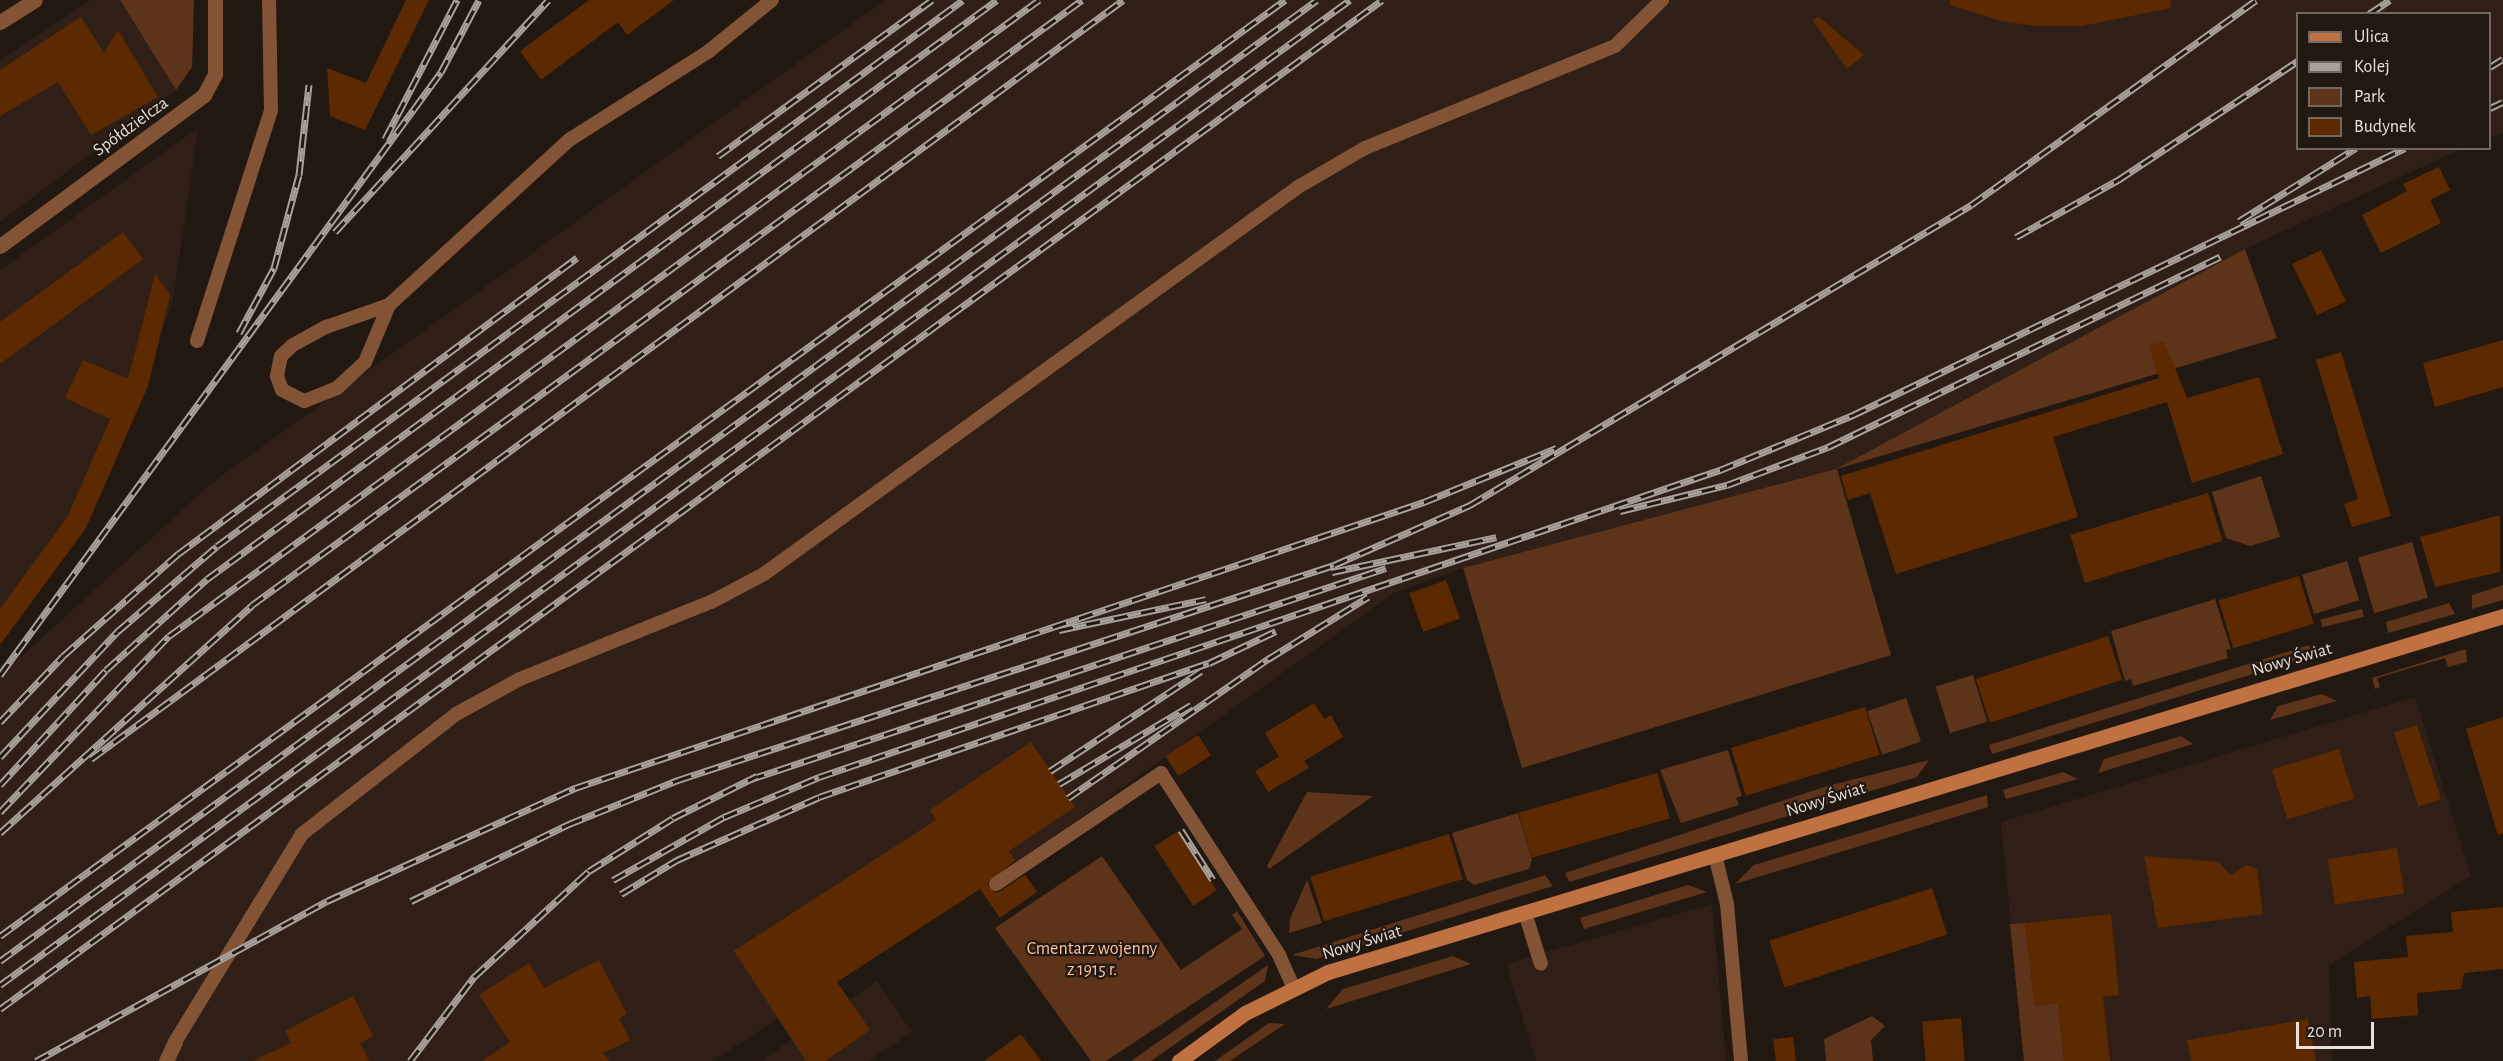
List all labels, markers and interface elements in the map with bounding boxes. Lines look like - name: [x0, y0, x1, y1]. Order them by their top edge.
- legend: [2296, 12, 2491, 150]
- text: Ulica: [2354, 28, 2389, 46]
- text: Kolej: [2354, 58, 2390, 76]
- text: Park: [2354, 88, 2385, 106]
- street label: Spółdzielcza: [89, 92, 173, 162]
- text: Budynek: [2354, 118, 2416, 136]
- street label: Nowy Świat: [2250, 638, 2334, 682]
- street label: Nowy Świat: [1784, 778, 1868, 822]
- street label: Nowy Świat: [1320, 921, 1404, 965]
- park label: Cmentarz wojenny z 1915 r.: [1027, 939, 1157, 982]
- scale bar: [2299, 1010, 2377, 1048]
- text: 20 m: [2307, 1023, 2342, 1041]

